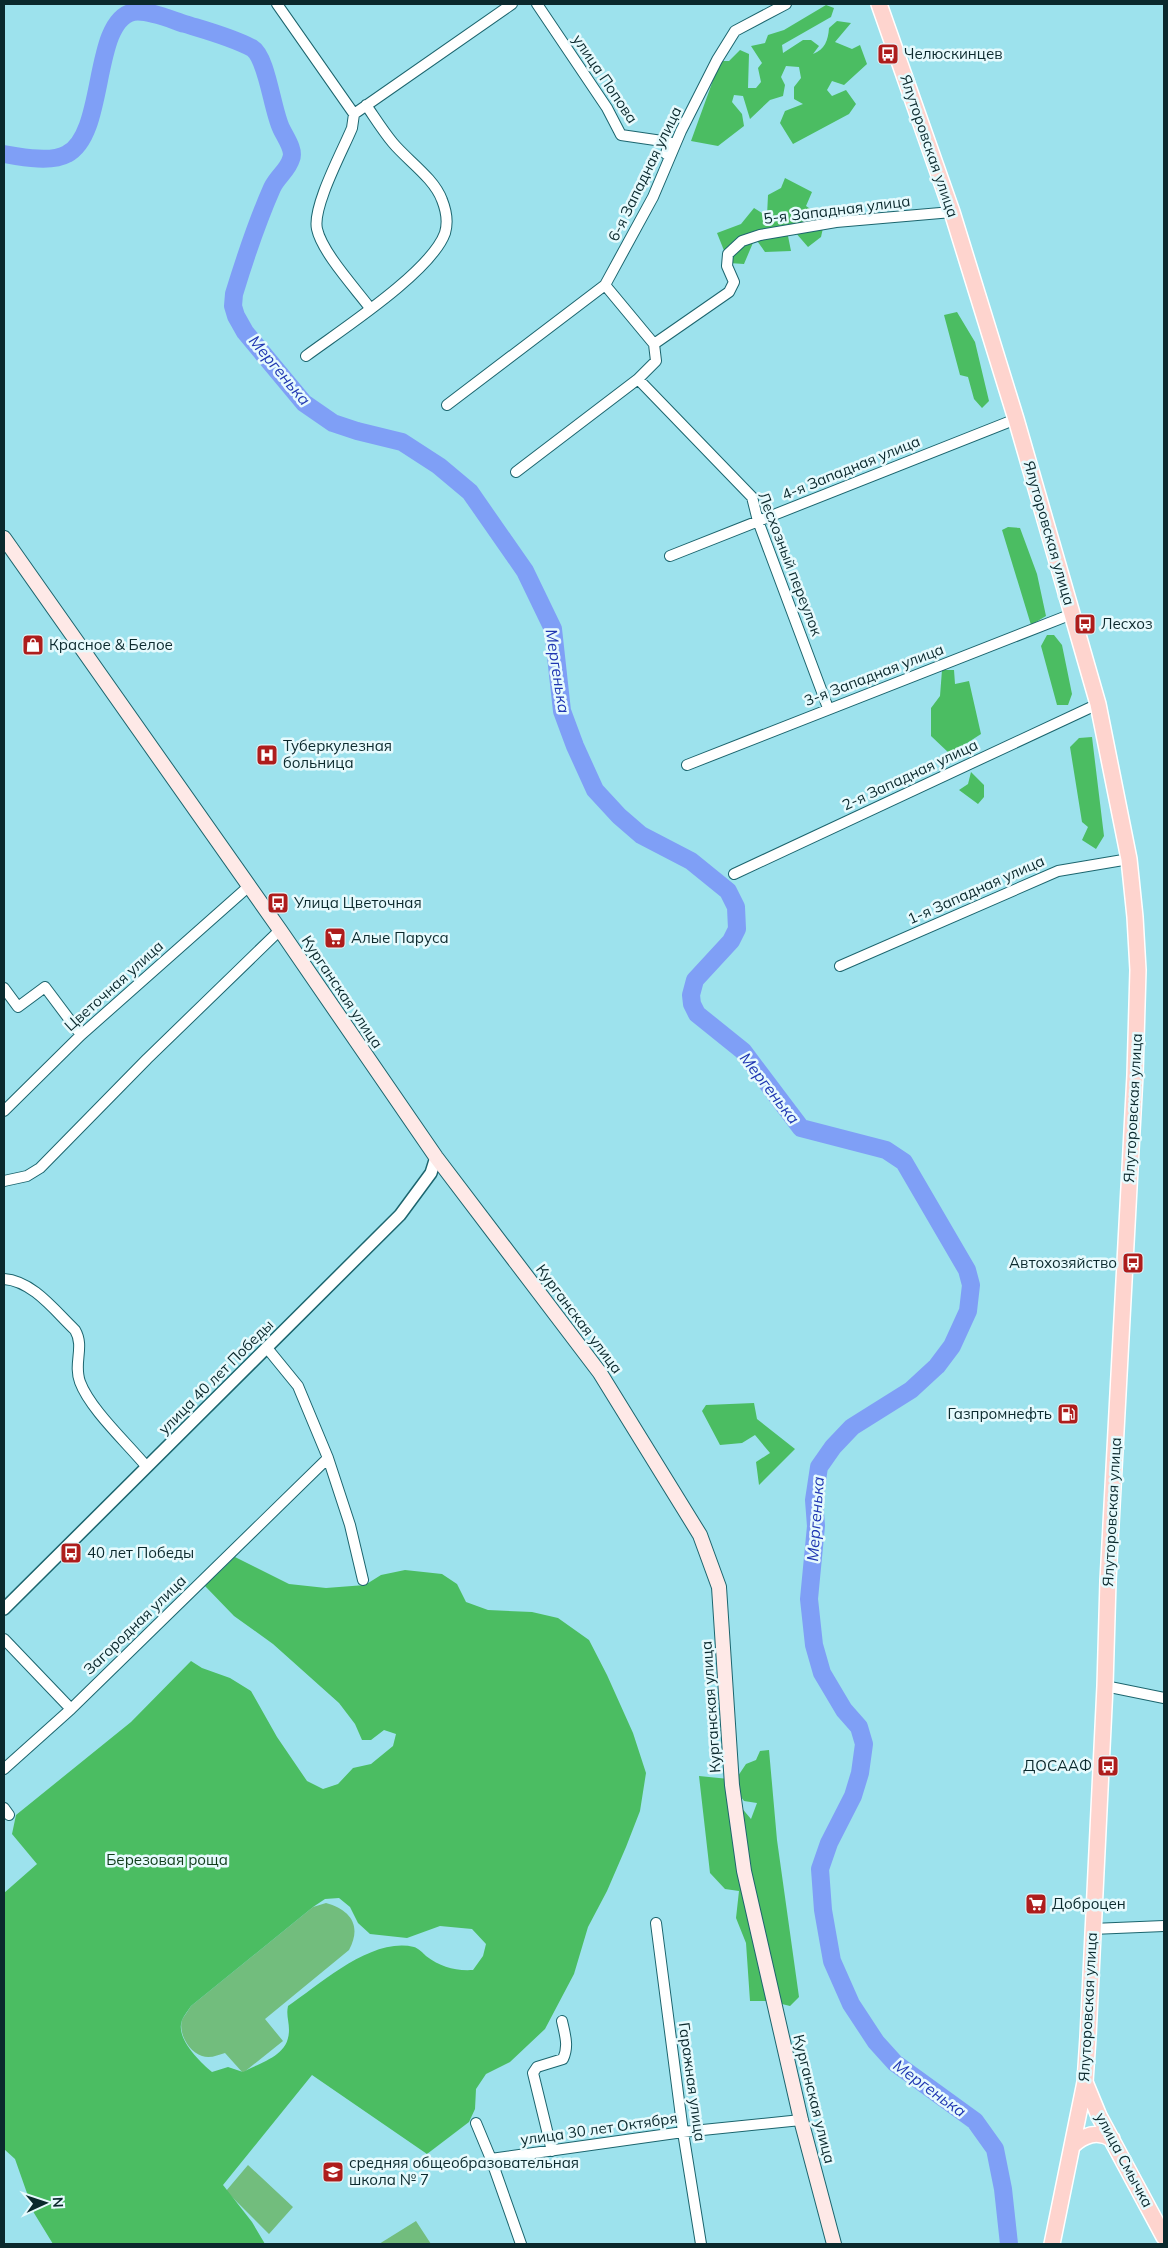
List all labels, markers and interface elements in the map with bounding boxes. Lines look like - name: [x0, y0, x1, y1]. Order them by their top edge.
- street label: улица Попова: [569, 31, 642, 127]
- bus stop icon: Челюскинцев: [876, 42, 900, 66]
- place label: Челюскинцев: [904, 44, 1003, 63]
- street label: Ялуторовская улица: [896, 72, 963, 220]
- street label: 6-я Западная улица: [604, 103, 685, 244]
- street label: 5-я Западная улица: [762, 191, 911, 228]
- water label: Мергенька: [245, 331, 315, 409]
- street label: 4-я Западная улица: [779, 431, 923, 504]
- street label: Ялуторовская улица: [1020, 458, 1079, 607]
- street label: Лесхозный переулок: [754, 489, 827, 639]
- bus stop icon: Лесхоз: [1073, 612, 1097, 636]
- place label: Лесхоз: [1101, 614, 1153, 633]
- water label: Мергенька: [541, 627, 575, 715]
- shop icon: Красное & Белое: [21, 633, 45, 657]
- place label: Красное & Белое: [49, 635, 173, 654]
- street label: 3-я Западная улица: [801, 639, 946, 710]
- street label: 2-я Западная улица: [839, 735, 981, 814]
- place label: Туберкулезная больница: [283, 736, 392, 772]
- hospital icon: Туберкулезная больница: [255, 743, 279, 767]
- street label: 1-я Западная улица: [904, 851, 1047, 928]
- bus stop icon: Улица Цветочная: [266, 891, 290, 915]
- place label: Улица Цветочная: [293, 893, 422, 912]
- supermarket icon: Алые Паруса: [323, 926, 347, 950]
- place label: Алые Паруса: [351, 928, 449, 947]
- street label: Курганская улица: [298, 932, 387, 1052]
- street label: Цветочная улица: [60, 936, 167, 1035]
- street label: Ялуторовская улица: [1119, 1033, 1146, 1183]
- water label: Мергенька: [736, 1048, 804, 1128]
- bus stop icon: Автохозяйство: [1121, 1251, 1145, 1275]
- place label: Автохозяйство: [1009, 1253, 1117, 1272]
- street label: Курганская улица: [532, 1260, 627, 1377]
- street label: улица 40 лет Победы: [154, 1315, 277, 1438]
- fuel station icon: Газпромнефть: [1056, 1402, 1080, 1426]
- place label: Газпромнефть: [947, 1404, 1052, 1423]
- street label: Ялуторовская улица: [1098, 1437, 1125, 1587]
- water label: Мергенька: [802, 1476, 828, 1562]
- bus stop icon: 40 лет Победы: [59, 1541, 83, 1565]
- place label: 40 лет Победы: [87, 1543, 194, 1562]
- street label: Загородная улица: [79, 1571, 190, 1678]
- street label: Курганская улица: [696, 1640, 725, 1774]
- bus stop icon: ДОСААФ: [1096, 1754, 1120, 1778]
- place label: ДОСААФ: [1023, 1756, 1092, 1775]
- park label: Березовая роща: [106, 1850, 228, 1869]
- supermarket icon: Доброцен: [1024, 1892, 1048, 1916]
- place label: Доброцен: [1052, 1894, 1126, 1913]
- street label: Ялуторовская улица: [1074, 1932, 1101, 2082]
- street label: Гаражная улица: [675, 2021, 710, 2143]
- street label: Курганская улица: [789, 2032, 840, 2165]
- water label: Мергенька: [890, 2055, 970, 2121]
- street label: улица 30 лет Октября: [519, 2108, 679, 2149]
- street label: улица Смычка: [1091, 2109, 1157, 2210]
- place label: средняя общеобразовательная школа № 7: [349, 2153, 579, 2189]
- school or university icon: средняя общеобразовательная школа № 7: [321, 2160, 345, 2184]
- north arrow: [20, 2178, 70, 2228]
- text: N: [49, 2197, 67, 2208]

